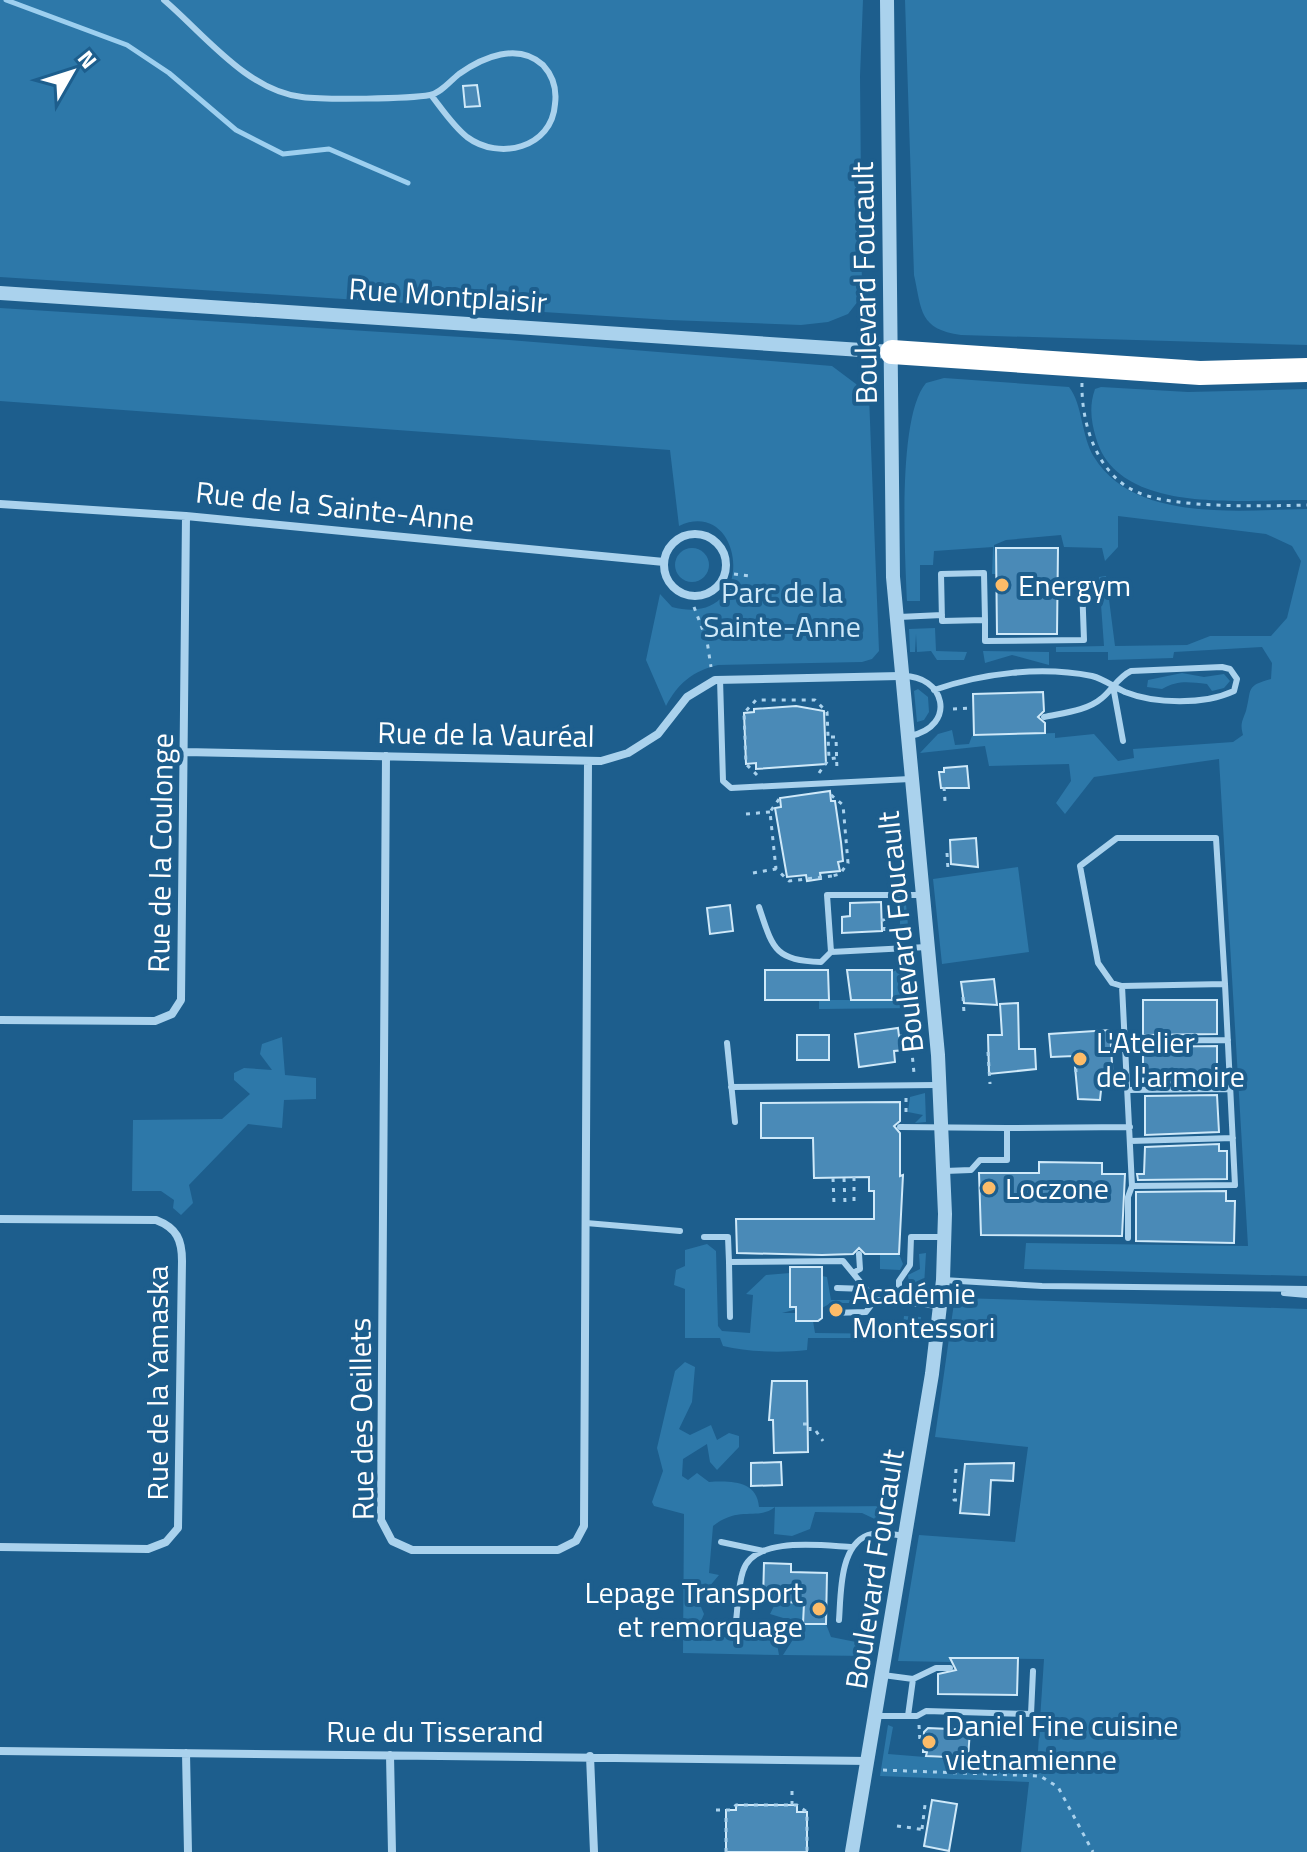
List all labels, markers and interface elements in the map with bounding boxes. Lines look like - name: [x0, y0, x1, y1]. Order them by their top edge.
- north arrow: [32, 32, 112, 112]
- text: N: [70, 43, 106, 76]
- street label: Boulevard Foucault: [839, 161, 889, 405]
- street label: Rue Montplaisir: [347, 265, 549, 325]
- street label: Rue de la Sainte-Anne: [193, 468, 477, 544]
- place label: Energym: [1018, 562, 1131, 608]
- park label: Parc de la Sainte-Anne: [703, 569, 861, 649]
- marker: Energym: [993, 576, 1011, 594]
- street label: Rue de la Vauréal: [377, 709, 595, 759]
- street label: Rue de la Coulonge: [135, 733, 185, 973]
- street label: Boulevard Foucault: [864, 809, 936, 1055]
- place label: L'Atelier de l'armoire: [1096, 1019, 1245, 1099]
- marker: L'Atelier de l'armoire: [1071, 1050, 1089, 1068]
- place label: Loczone: [1005, 1165, 1109, 1211]
- marker: Loczone: [980, 1179, 998, 1197]
- street label: Rue de la Yamaska: [134, 1266, 180, 1500]
- place label: Académie Montessori: [852, 1270, 995, 1350]
- marker: Académie Montessori: [827, 1301, 845, 1319]
- street label: Rue des Oeillets: [336, 1317, 386, 1521]
- street label: Boulevard Foucault: [832, 1445, 916, 1692]
- place label: Lepage Transport et remorquage: [584, 1569, 803, 1649]
- marker: Lepage Transport et remorquage: [810, 1600, 828, 1618]
- place label: Daniel Fine cuisine vietnamienne: [945, 1702, 1178, 1782]
- street label: Rue du Tisserand: [326, 1708, 544, 1754]
- marker: Daniel Fine cuisine vietnamienne: [920, 1733, 938, 1751]

